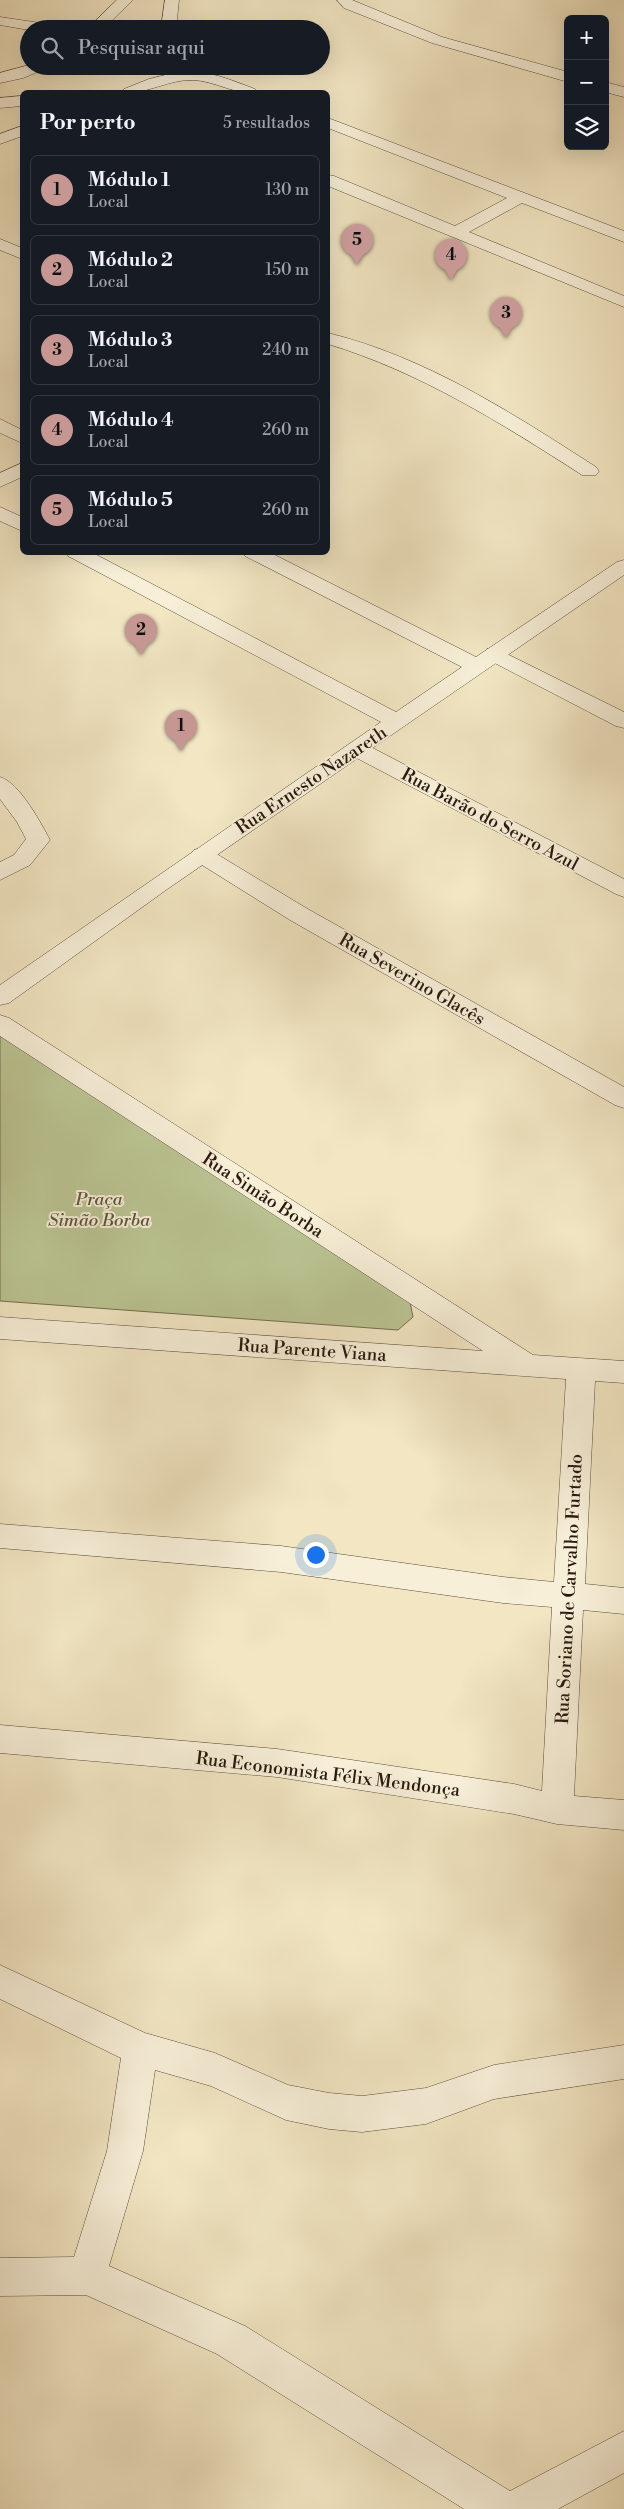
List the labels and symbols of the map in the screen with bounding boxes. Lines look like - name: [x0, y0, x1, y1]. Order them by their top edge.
- pin: 5: [341, 224, 373, 265]
- pin: 4: [435, 239, 467, 280]
- pin: 3: [490, 297, 522, 338]
- pin: 2: [125, 614, 157, 655]
- pin: 1: [165, 710, 197, 751]
- street label: Rua Ernesto Nazareth: [231, 721, 392, 840]
- street label: Rua Barão do Serro Azul: [397, 763, 583, 876]
- street label: Rua Severino Glacês: [335, 928, 489, 1031]
- street label: Rua Simão Borba: [198, 1148, 329, 1244]
- park label: Praça Simão Borba: [48, 1188, 151, 1232]
- street label: Rua Parente Viana: [237, 1334, 388, 1367]
- street label: Rua Soriano de Carvalho Furtado: [551, 1453, 588, 1725]
- your location: [303, 1542, 329, 1568]
- street label: Rua Economista Félix Mendonça: [195, 1747, 462, 1802]

